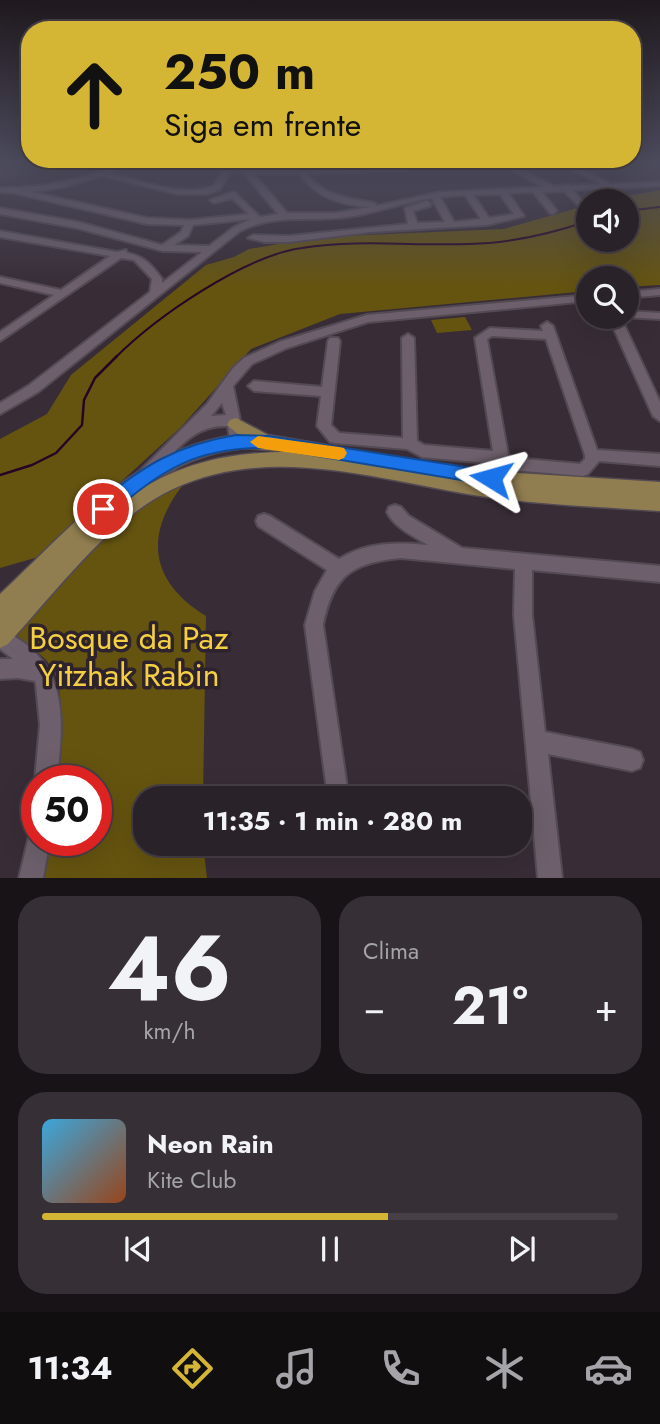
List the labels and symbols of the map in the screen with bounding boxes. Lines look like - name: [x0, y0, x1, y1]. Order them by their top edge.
- position arrow: [454, 441, 528, 515]
- pin: [73, 479, 133, 539]
- park label: Bosque da Paz Yitzhak Rabin: [29, 615, 229, 698]
- speed limit sign: 50: [21, 765, 112, 856]

